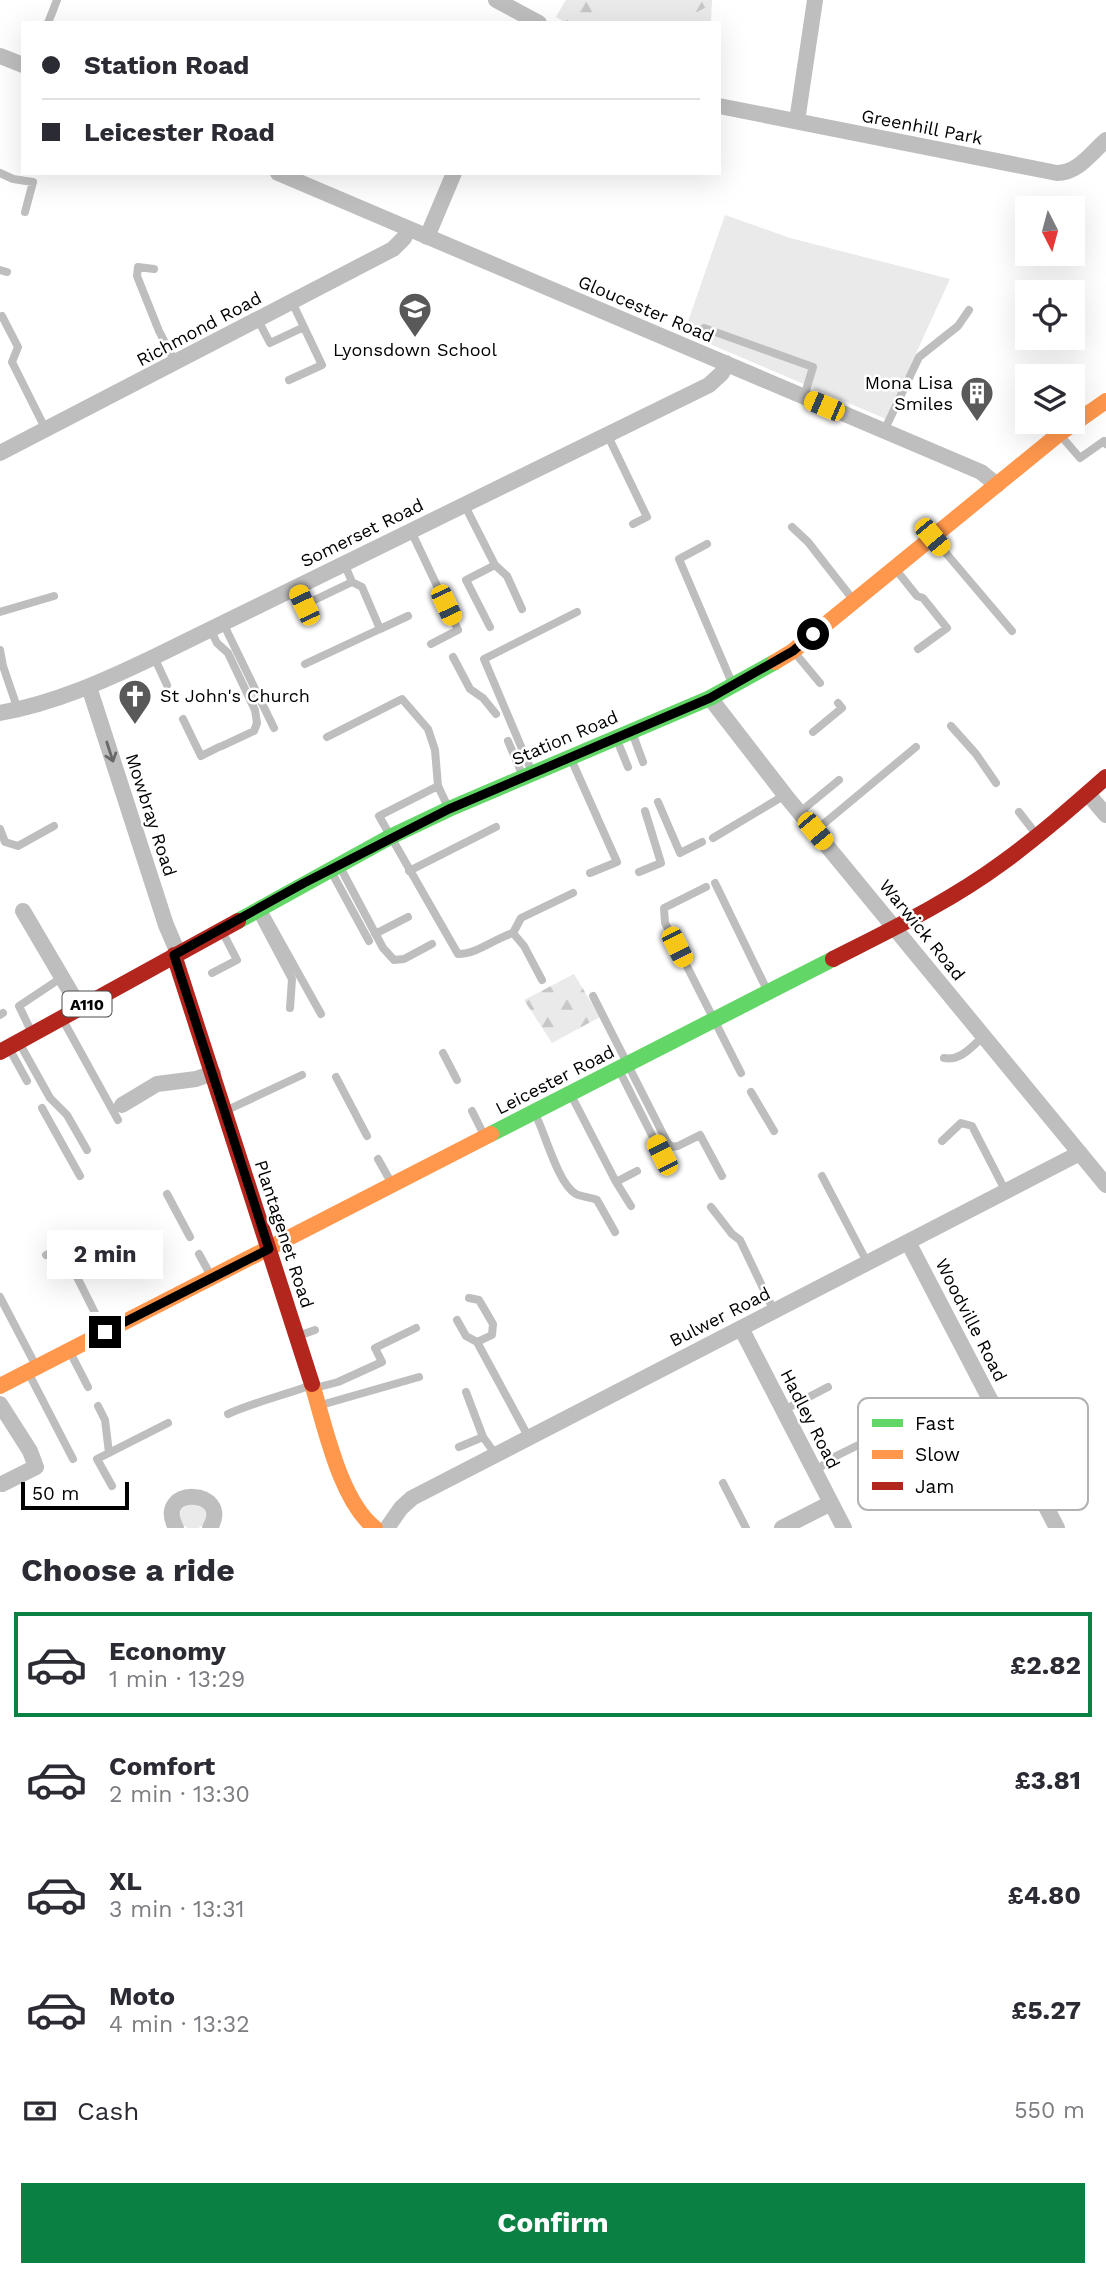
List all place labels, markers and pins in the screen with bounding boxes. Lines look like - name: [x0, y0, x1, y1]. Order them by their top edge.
- school or university icon: Lyonsdown School: [396, 290, 434, 339]
- place label: Lyonsdown School: [333, 339, 497, 360]
- place label: Mona Lisa Smiles: [865, 372, 953, 414]
- building icon: Mona Lisa Smiles: [958, 374, 996, 423]
- church icon: St John's Church: [116, 677, 154, 726]
- place label: St John's Church: [160, 685, 310, 706]

